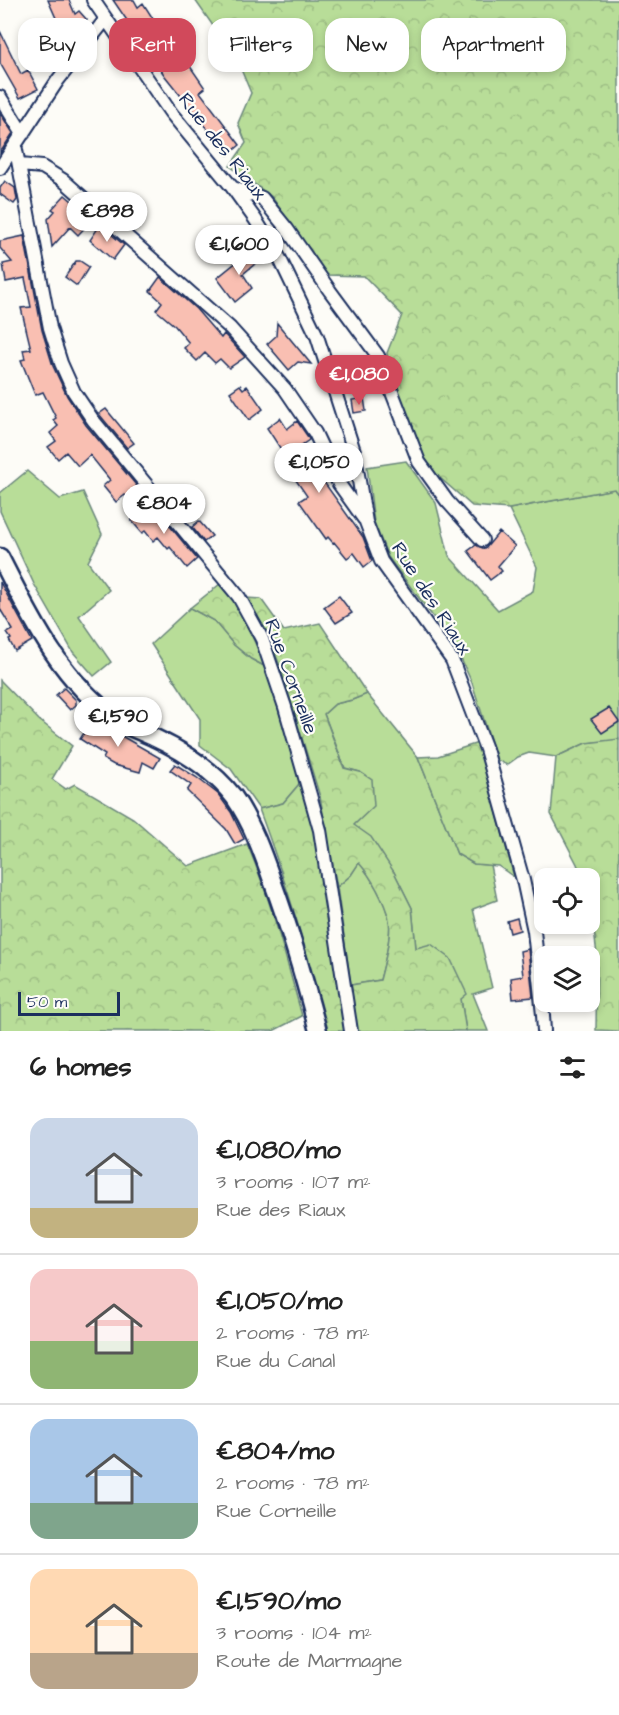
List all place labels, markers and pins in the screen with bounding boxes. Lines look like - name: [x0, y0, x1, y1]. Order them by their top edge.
- pin: €898: [71, 192, 143, 243]
- pin: €1,600: [190, 225, 288, 276]
- pin: €1,080: [310, 355, 408, 406]
- pin: €1,050: [270, 443, 368, 494]
- pin: €804: [128, 484, 200, 535]
- pin: €1,590: [69, 697, 167, 748]

